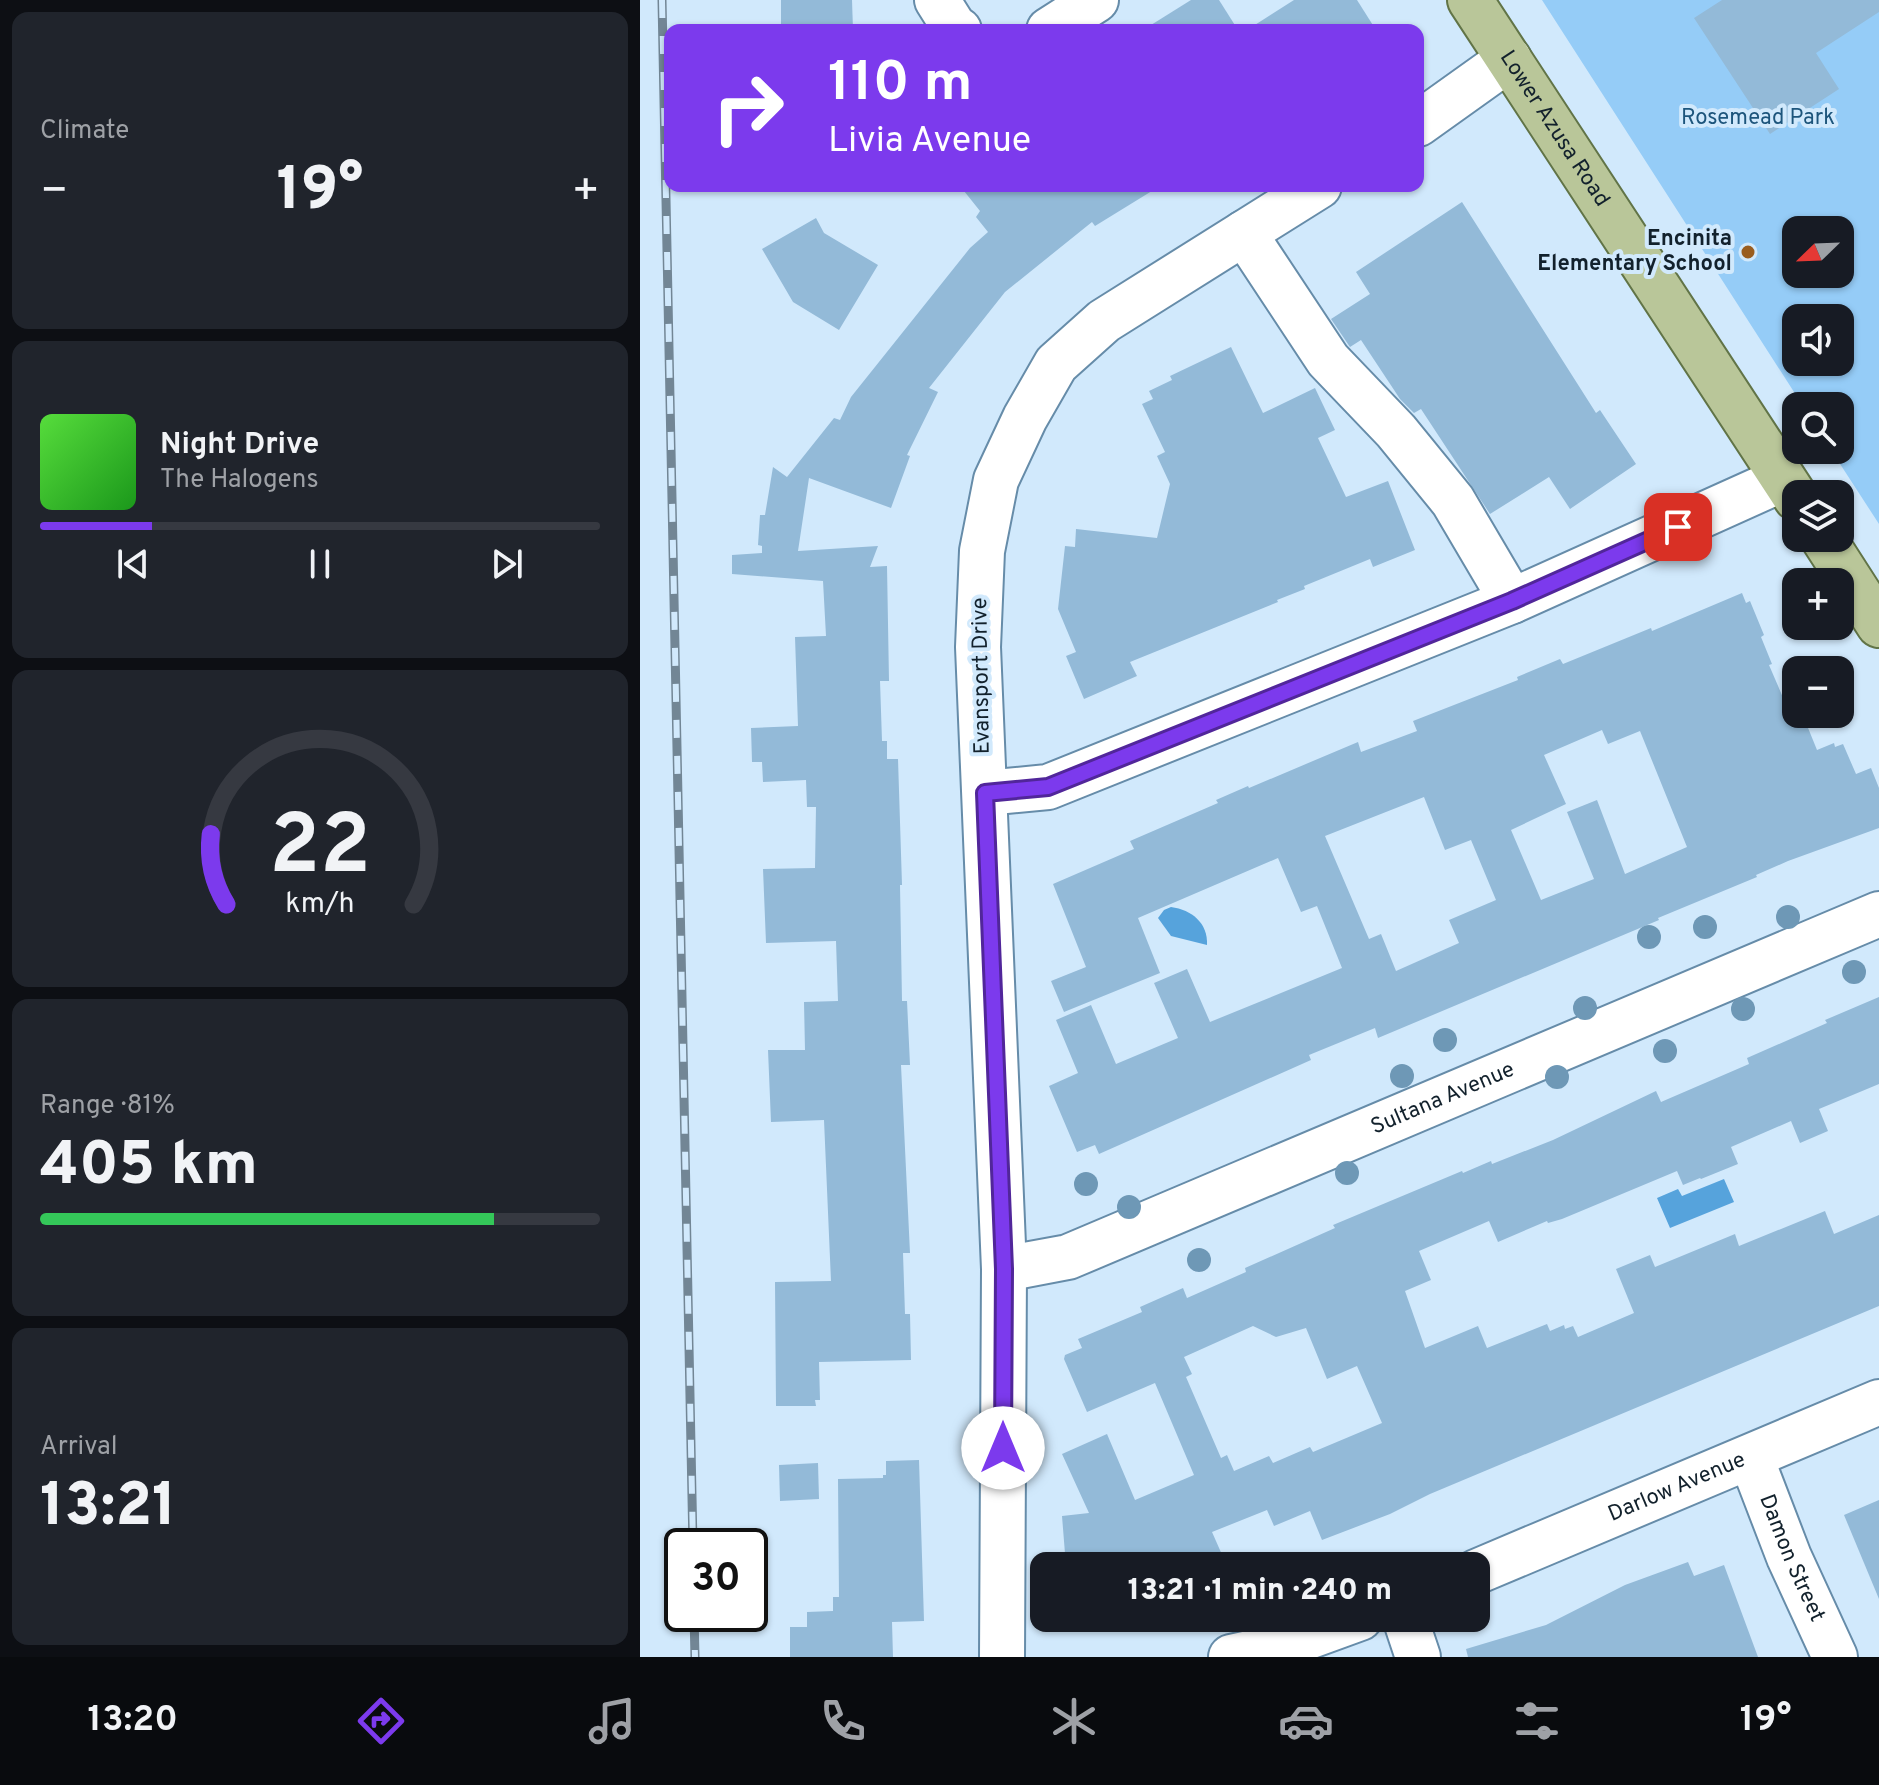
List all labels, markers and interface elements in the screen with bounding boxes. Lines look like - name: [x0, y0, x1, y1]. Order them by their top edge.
- street label: Lower Azusa Road: [1493, 46, 1615, 212]
- text: 110 m: [828, 50, 973, 120]
- icon: right: [696, 56, 800, 160]
- park label: Rosemead Park: [1681, 105, 1835, 132]
- text: Climate: [40, 115, 129, 148]
- text: Livia Avenue: [828, 119, 1031, 165]
- text: 19°: [277, 155, 363, 231]
- text: −: [40, 165, 68, 221]
- text: +: [572, 165, 600, 221]
- north arrow: [1782, 216, 1854, 288]
- map controls: [1782, 216, 1854, 728]
- place label: Encinita Elementary School: [1537, 226, 1732, 278]
- marker: Encinita Elementary School: [1739, 243, 1757, 261]
- button: sound: [1782, 304, 1854, 376]
- button: search: [1782, 392, 1854, 464]
- text: Night Drive: [160, 427, 319, 464]
- text: The Halogens: [160, 464, 319, 497]
- button: layers: [1782, 480, 1854, 552]
- pin: [1644, 493, 1712, 561]
- icon: arrive: [1656, 505, 1700, 549]
- icon: previous: [111, 542, 155, 586]
- icon: pause: [298, 542, 342, 586]
- icon: next: [485, 542, 529, 586]
- button: +: [1782, 568, 1854, 640]
- street label: Evansport Drive: [967, 597, 997, 755]
- button: −: [1782, 656, 1854, 728]
- text: 22: [269, 797, 371, 902]
- text: km/h: [285, 887, 355, 923]
- street label: Sultana Avenue: [1367, 1056, 1519, 1141]
- text: Range · 81%: [40, 1090, 175, 1123]
- text: 405 km: [40, 1130, 258, 1206]
- position arrow: [961, 1406, 1045, 1490]
- text: Arrival: [40, 1431, 118, 1464]
- street label: Darlow Avenue: [1604, 1446, 1750, 1528]
- text: 13:21: [40, 1471, 177, 1547]
- street label: Damon Street: [1753, 1491, 1830, 1626]
- speed limit sign: 30: [664, 1528, 768, 1632]
- text: 13:21 · 1 min · 240 m: [1128, 1573, 1392, 1610]
- icon: directions: [353, 1693, 409, 1749]
- icon: music: [584, 1693, 640, 1749]
- icon: phone: [815, 1693, 871, 1749]
- icon: climate: [1046, 1693, 1102, 1749]
- icon: car: [1278, 1693, 1334, 1749]
- icon: filters: [1509, 1693, 1565, 1749]
- text: 13:20: [88, 1698, 178, 1744]
- text: 19°: [1740, 1698, 1791, 1744]

